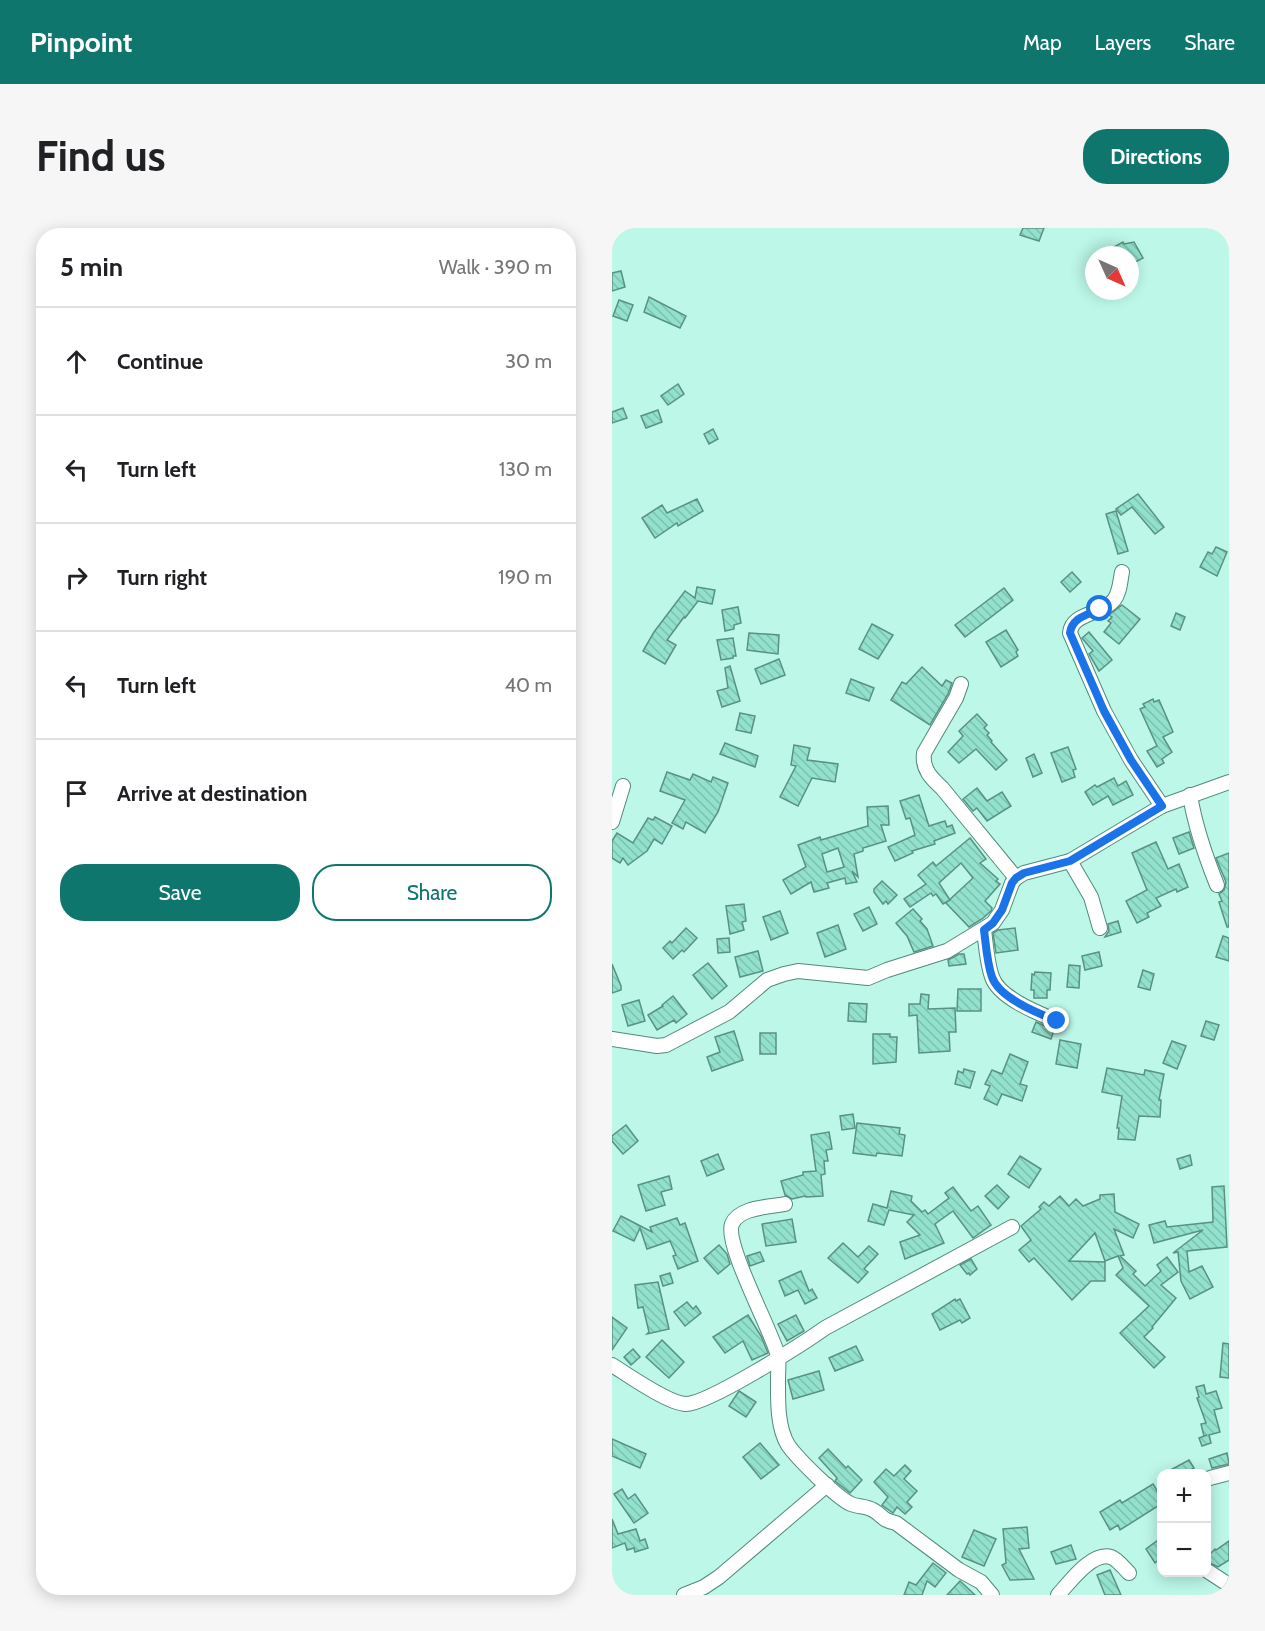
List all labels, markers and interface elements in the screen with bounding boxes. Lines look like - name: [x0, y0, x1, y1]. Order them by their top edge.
- text: Pinpoint: [30, 25, 132, 59]
- text: Map: [1023, 30, 1062, 55]
- text: Layers: [1095, 30, 1151, 55]
- text: Share: [1184, 30, 1235, 55]
- button: Directions: [1083, 129, 1229, 184]
- text: Find us: [36, 130, 165, 182]
- north arrow: [1085, 246, 1139, 300]
- text: 5 min: [60, 251, 123, 283]
- text: Walk · 390 m: [439, 255, 552, 279]
- icon: ahead: [60, 345, 93, 378]
- text: Continue: [117, 348, 203, 375]
- text: 30 m: [505, 349, 552, 373]
- icon: left: [60, 453, 93, 486]
- text: Turn left: [117, 456, 196, 483]
- text: 130 m: [499, 457, 552, 481]
- icon: right: [60, 561, 93, 594]
- text: Turn right: [117, 564, 207, 591]
- text: 190 m: [498, 565, 552, 589]
- route start: [1086, 595, 1112, 621]
- icon: left: [60, 669, 93, 702]
- text: Turn left: [117, 672, 196, 699]
- text: 40 m: [504, 673, 552, 697]
- icon: arrive: [60, 777, 93, 810]
- text: Arrive at destination: [117, 780, 307, 807]
- button: Save: [60, 864, 300, 921]
- button: Share: [312, 864, 552, 921]
- route end: [1043, 1007, 1069, 1033]
- map controls: [1157, 1469, 1211, 1577]
- button: +: [1157, 1469, 1211, 1523]
- button: −: [1157, 1523, 1211, 1577]

